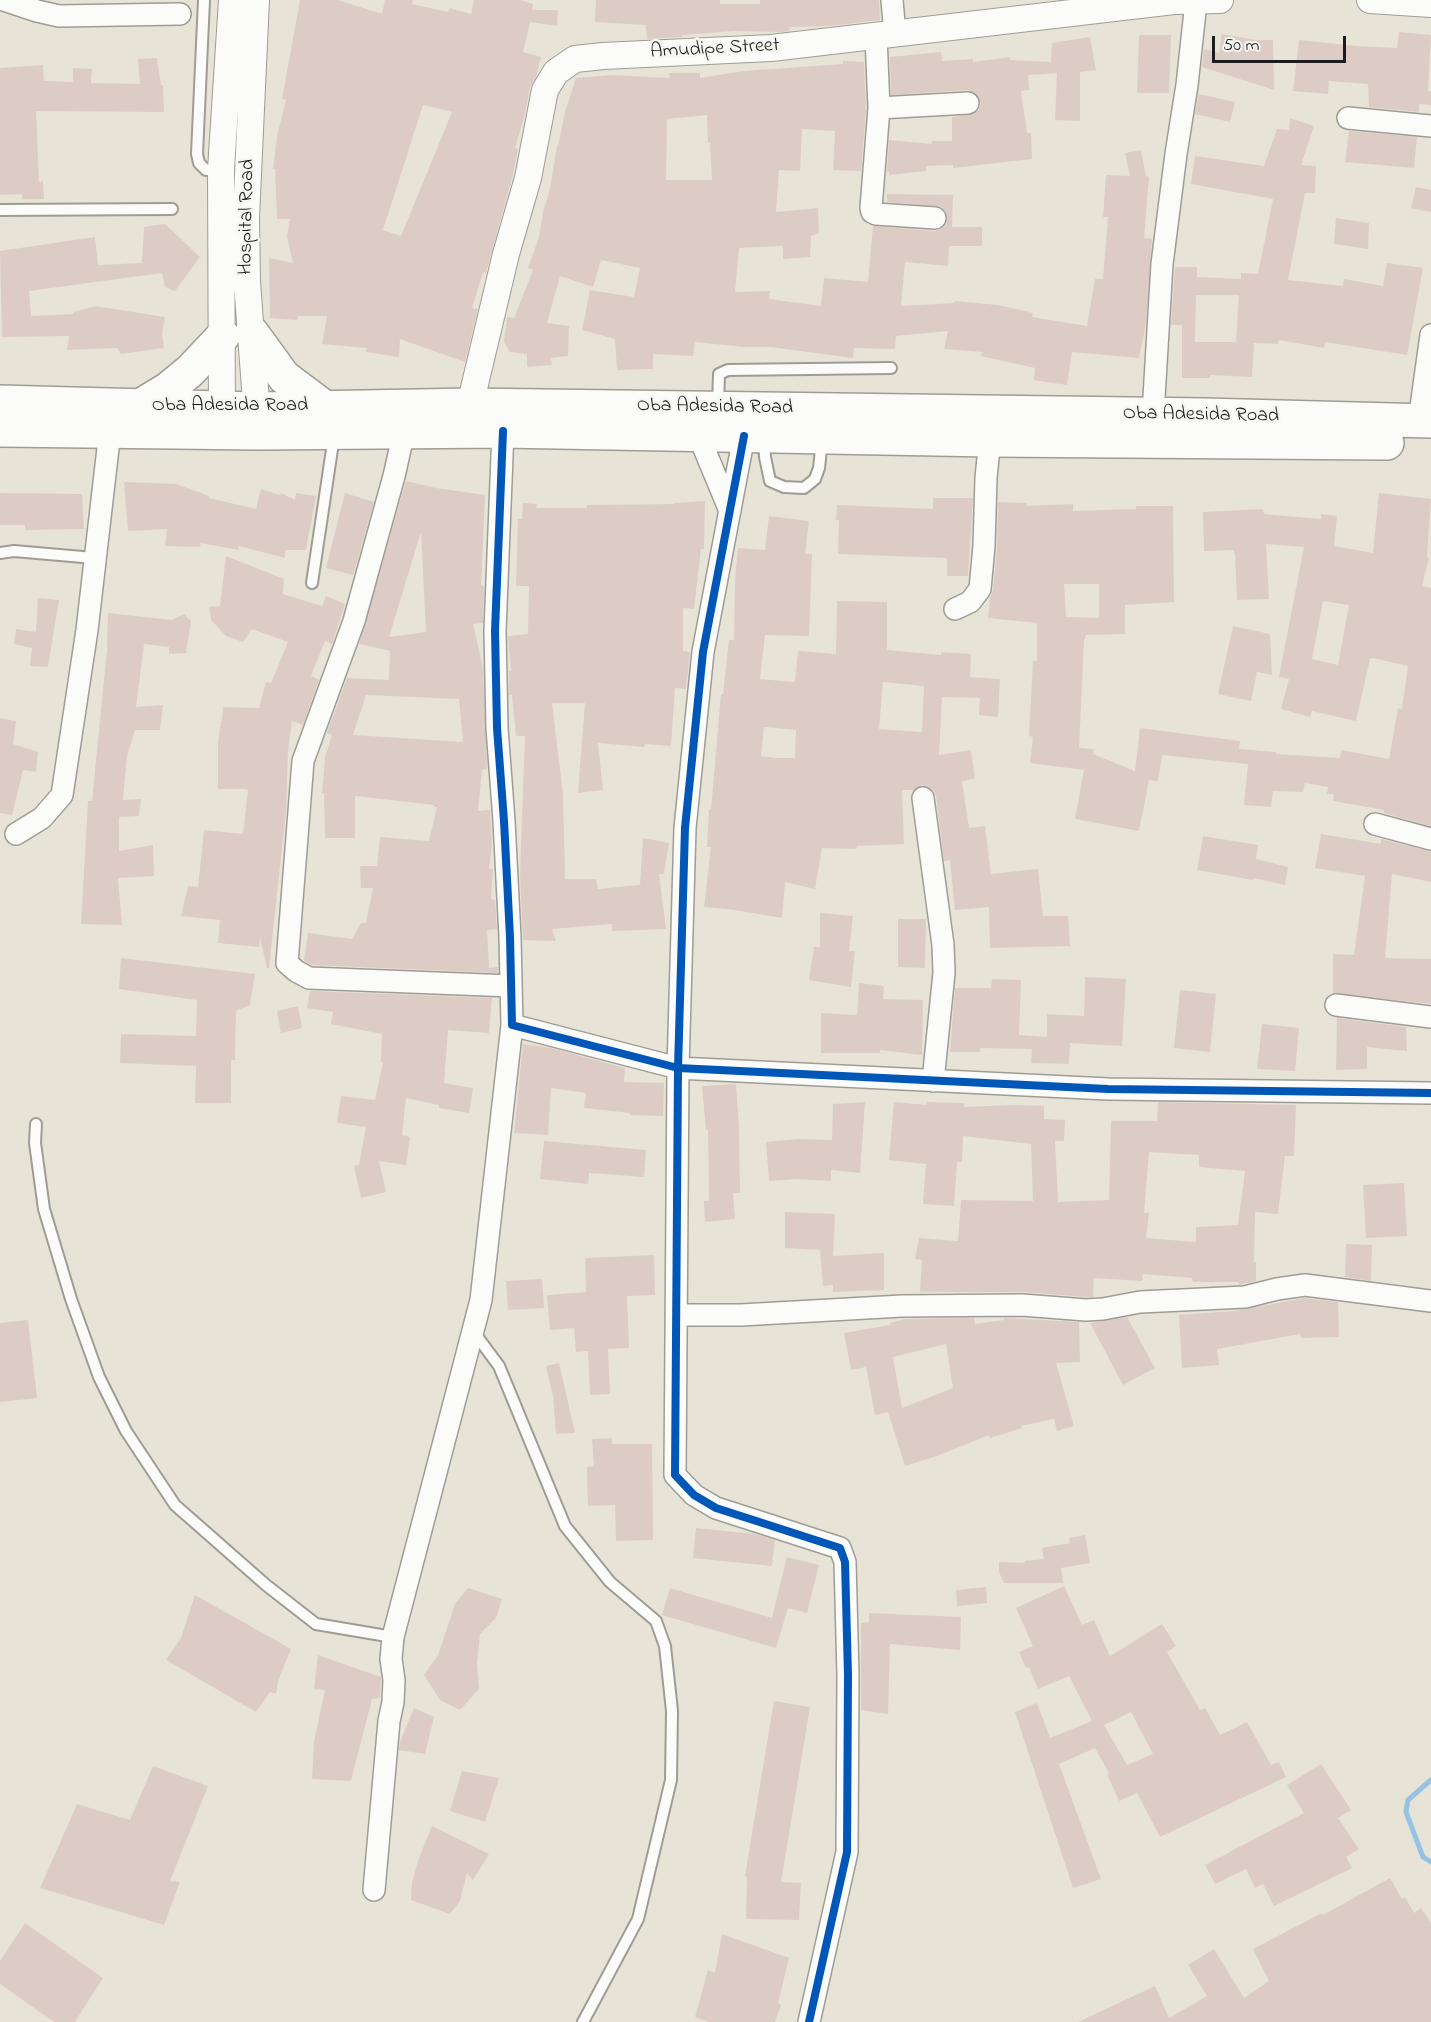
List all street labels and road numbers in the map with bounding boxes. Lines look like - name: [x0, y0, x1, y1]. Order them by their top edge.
- street label: Amudipe Street: [650, 35, 780, 65]
- street label: Hospital Road: [235, 159, 261, 275]
- street label: Oba Adesida Road: [152, 395, 308, 419]
- street label: Oba Adesida Road: [637, 395, 793, 421]
- street label: Oba Adesida Road: [1123, 403, 1279, 429]

